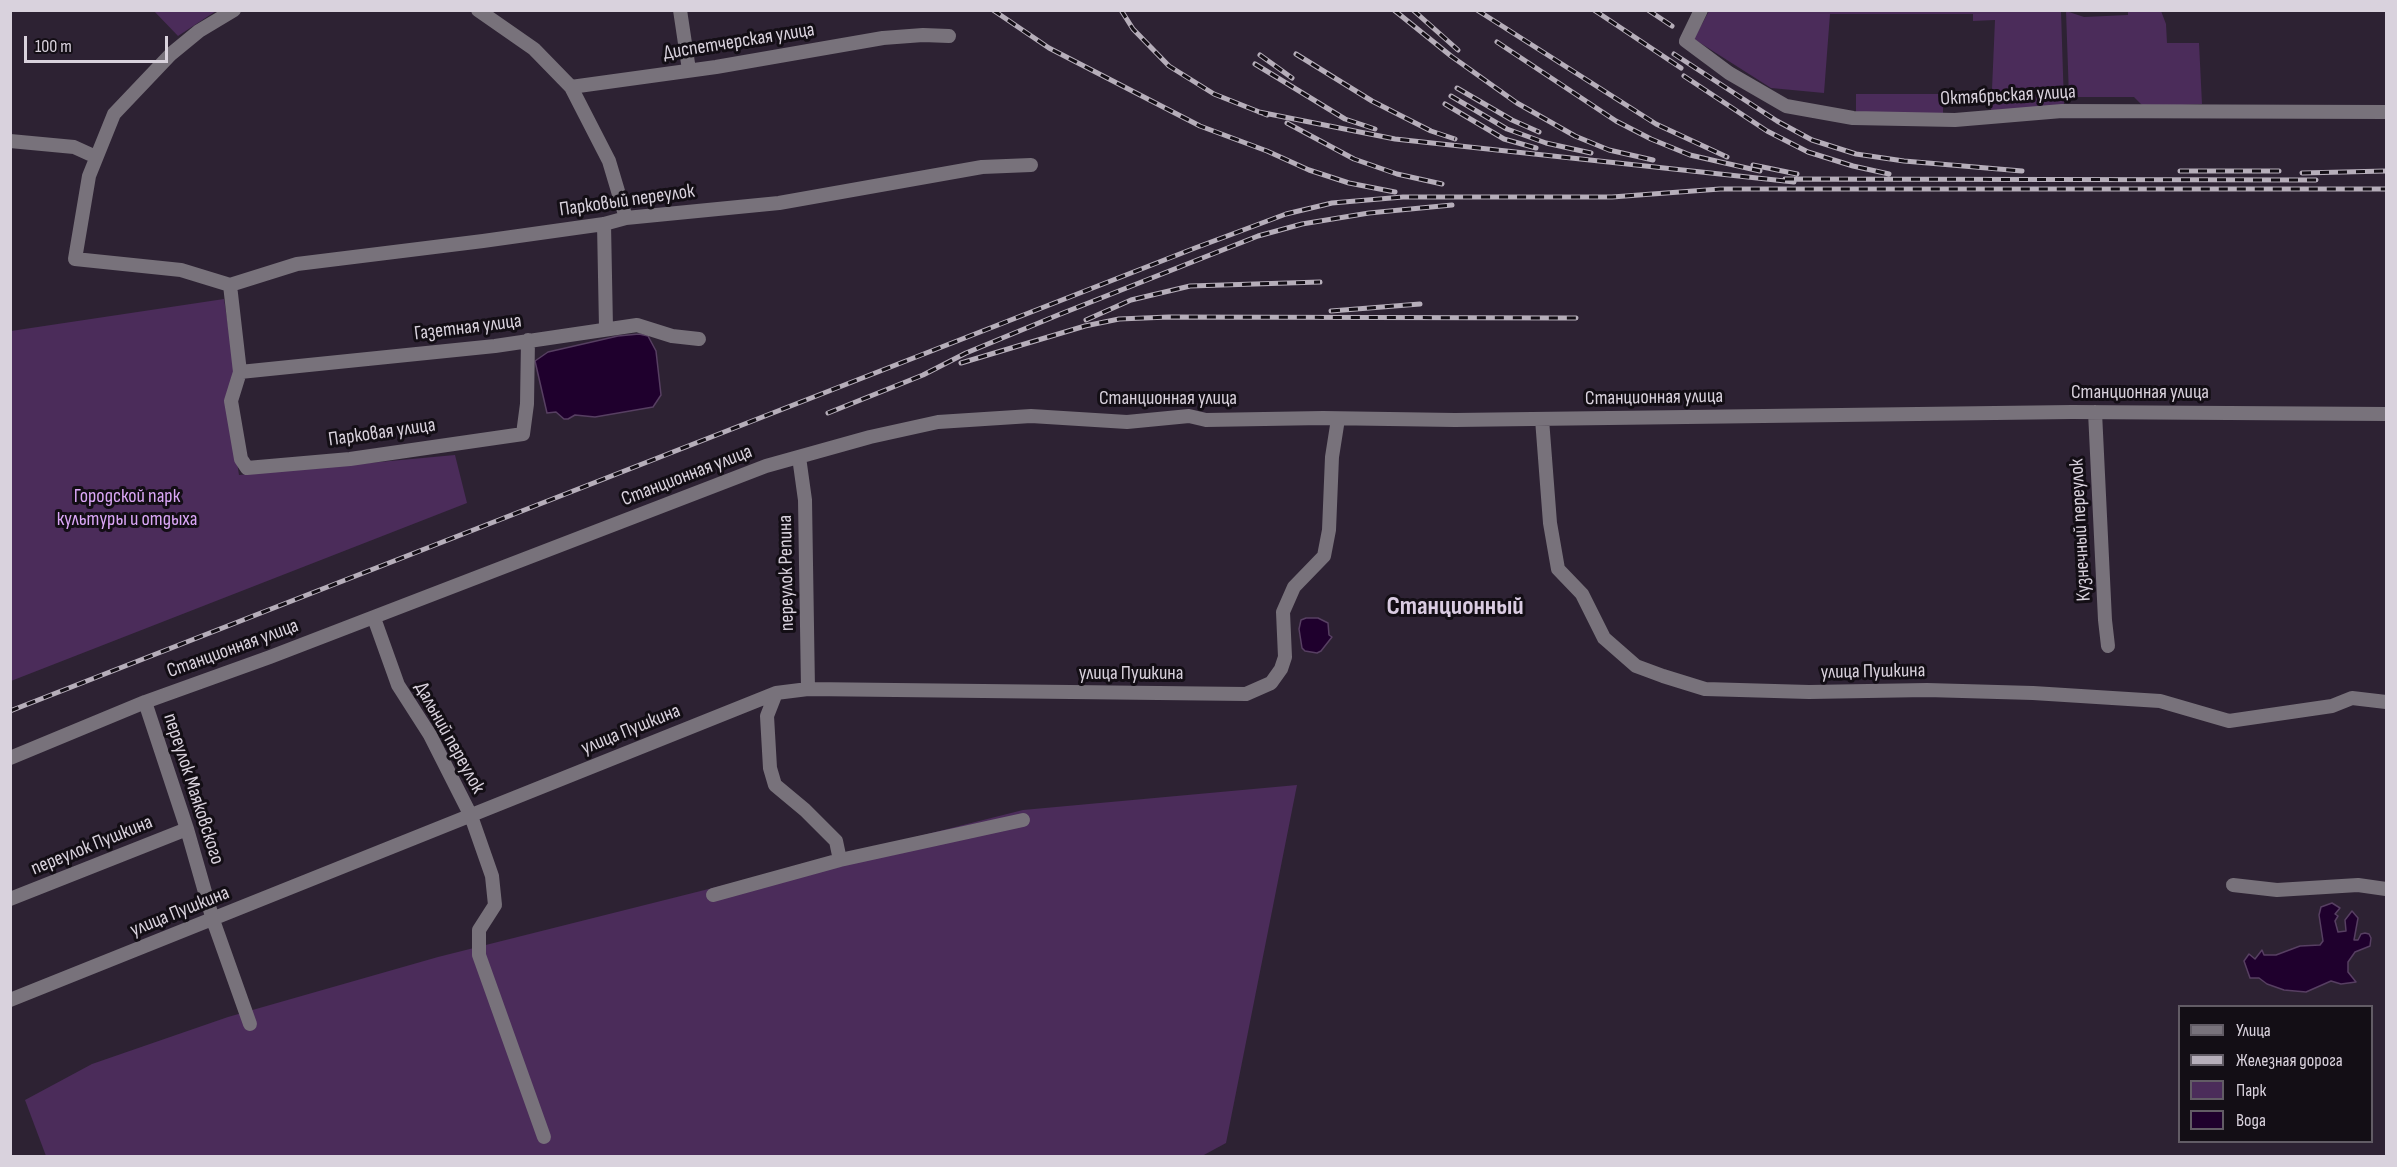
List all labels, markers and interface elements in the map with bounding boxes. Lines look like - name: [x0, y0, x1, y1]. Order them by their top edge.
- street label: Диспетчерская улица: [662, 18, 816, 66]
- scale bar: [27, 24, 171, 62]
- text: 100 m: [35, 36, 72, 57]
- street label: Октябрьская улица: [1940, 80, 2076, 112]
- street label: Парковый переулок: [558, 180, 696, 222]
- street label: Газетная улица: [413, 310, 523, 346]
- street label: Станционная улица: [2071, 381, 2209, 405]
- street label: Станционная улица: [1585, 385, 1723, 411]
- street label: Станционная улица: [1099, 387, 1237, 411]
- street label: Парковая улица: [327, 414, 437, 452]
- street label: Станционная улица: [618, 440, 756, 512]
- street label: Кузнечный переулок: [2065, 458, 2097, 602]
- park label: Городской парк культуры и отдыха: [57, 485, 197, 532]
- street label: переулок Репина: [774, 515, 800, 631]
- district label: Станционный: [1386, 591, 1524, 623]
- street label: Станционная улица: [164, 614, 302, 684]
- street label: улица Пушкина: [1820, 659, 1926, 685]
- street label: улица Пушкина: [1079, 662, 1183, 686]
- street label: Дальний переулок: [409, 678, 489, 798]
- street label: улица Пушкина: [578, 699, 684, 761]
- street label: переулок Маяковского: [157, 710, 229, 868]
- street label: переулок Пушкина: [28, 811, 156, 881]
- street label: улица Пушкина: [127, 881, 233, 943]
- legend: [2178, 1005, 2373, 1143]
- text: Улица: [2236, 1020, 2271, 1041]
- text: Железная дорога: [2236, 1050, 2343, 1071]
- text: Парк: [2236, 1080, 2266, 1101]
- text: Вода: [2236, 1110, 2266, 1131]

